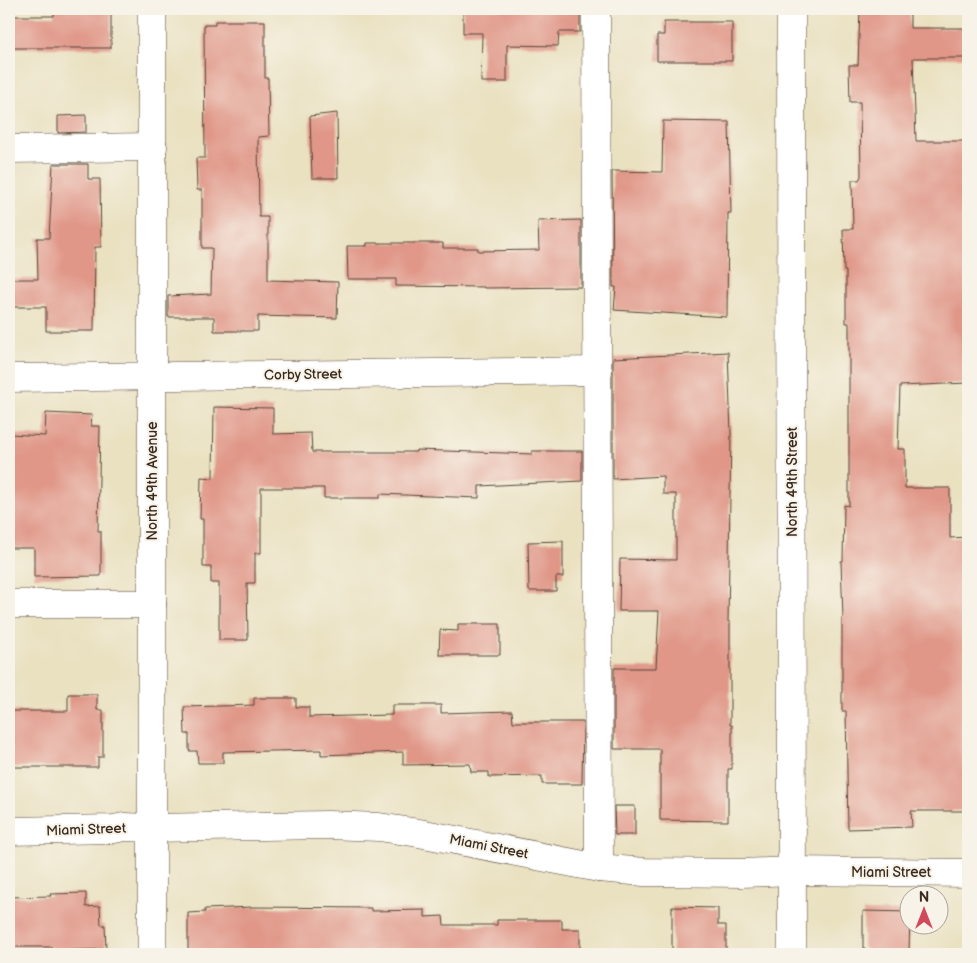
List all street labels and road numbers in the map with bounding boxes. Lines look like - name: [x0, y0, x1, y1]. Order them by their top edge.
- street label: Corby Street: [264, 365, 343, 384]
- street label: North 49th Avenue: [144, 422, 161, 540]
- street label: North 49th Street: [784, 426, 801, 537]
- street label: Miami Street: [46, 820, 127, 839]
- street label: Miami Street: [448, 831, 531, 863]
- street label: Miami Street: [851, 864, 932, 881]

